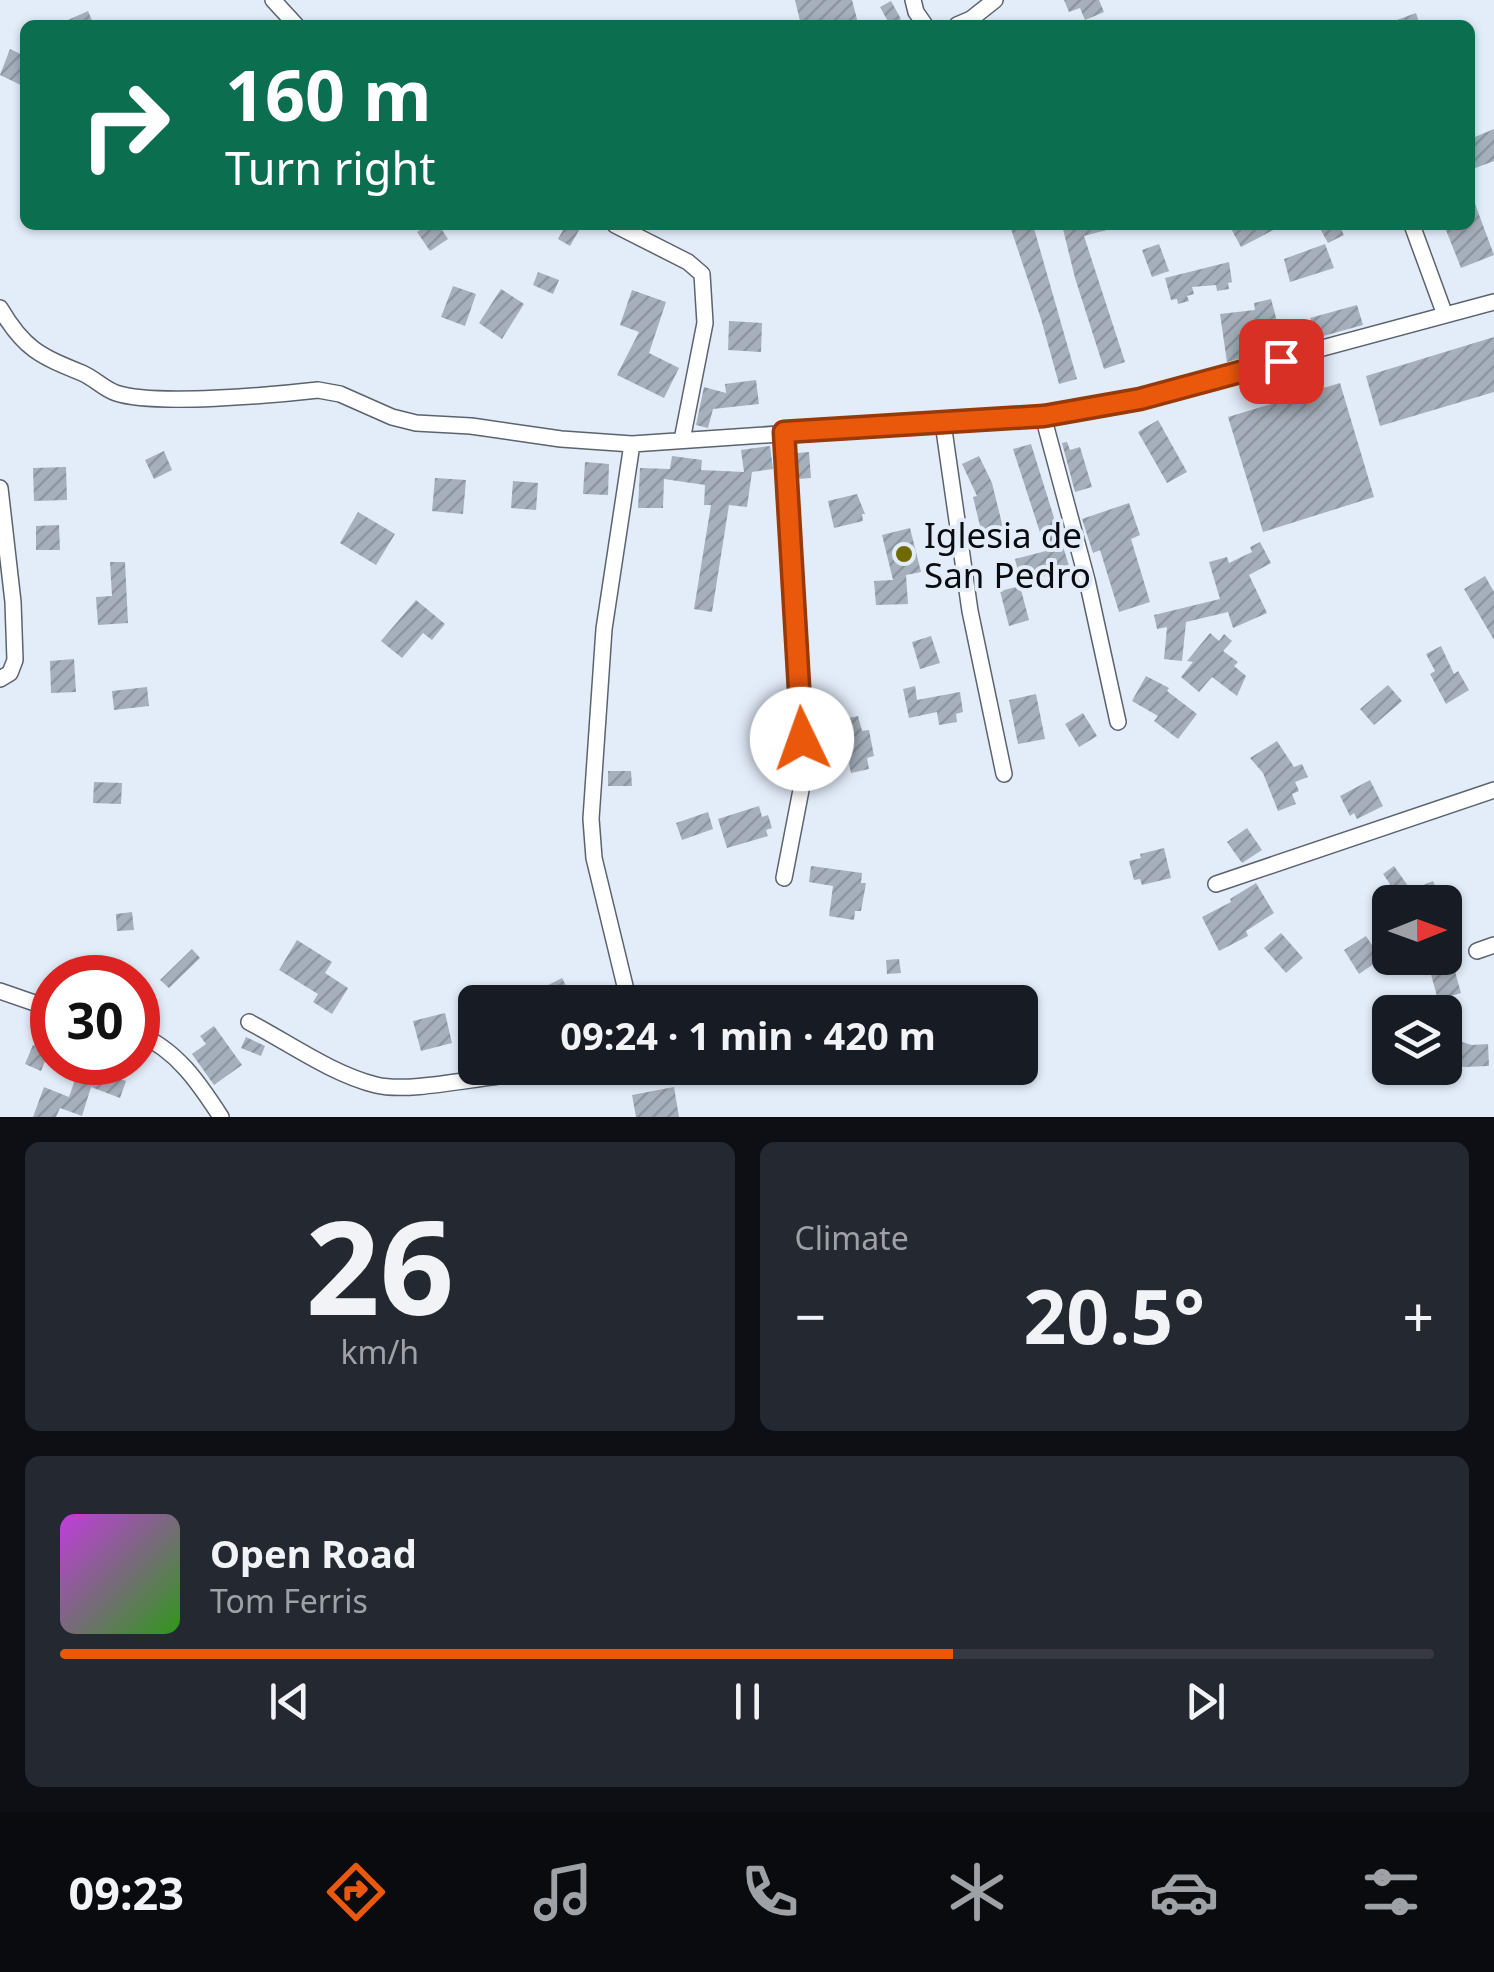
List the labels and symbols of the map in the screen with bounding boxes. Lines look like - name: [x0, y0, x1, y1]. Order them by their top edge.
- pin: [1239, 319, 1324, 404]
- place label: Iglesia de San Pedro: [924, 511, 1091, 598]
- marker: Iglesia de San Pedro: [893, 543, 915, 565]
- position arrow: [750, 687, 854, 791]
- north arrow: [1372, 885, 1462, 975]
- speed limit sign: 30: [30, 955, 160, 1085]

